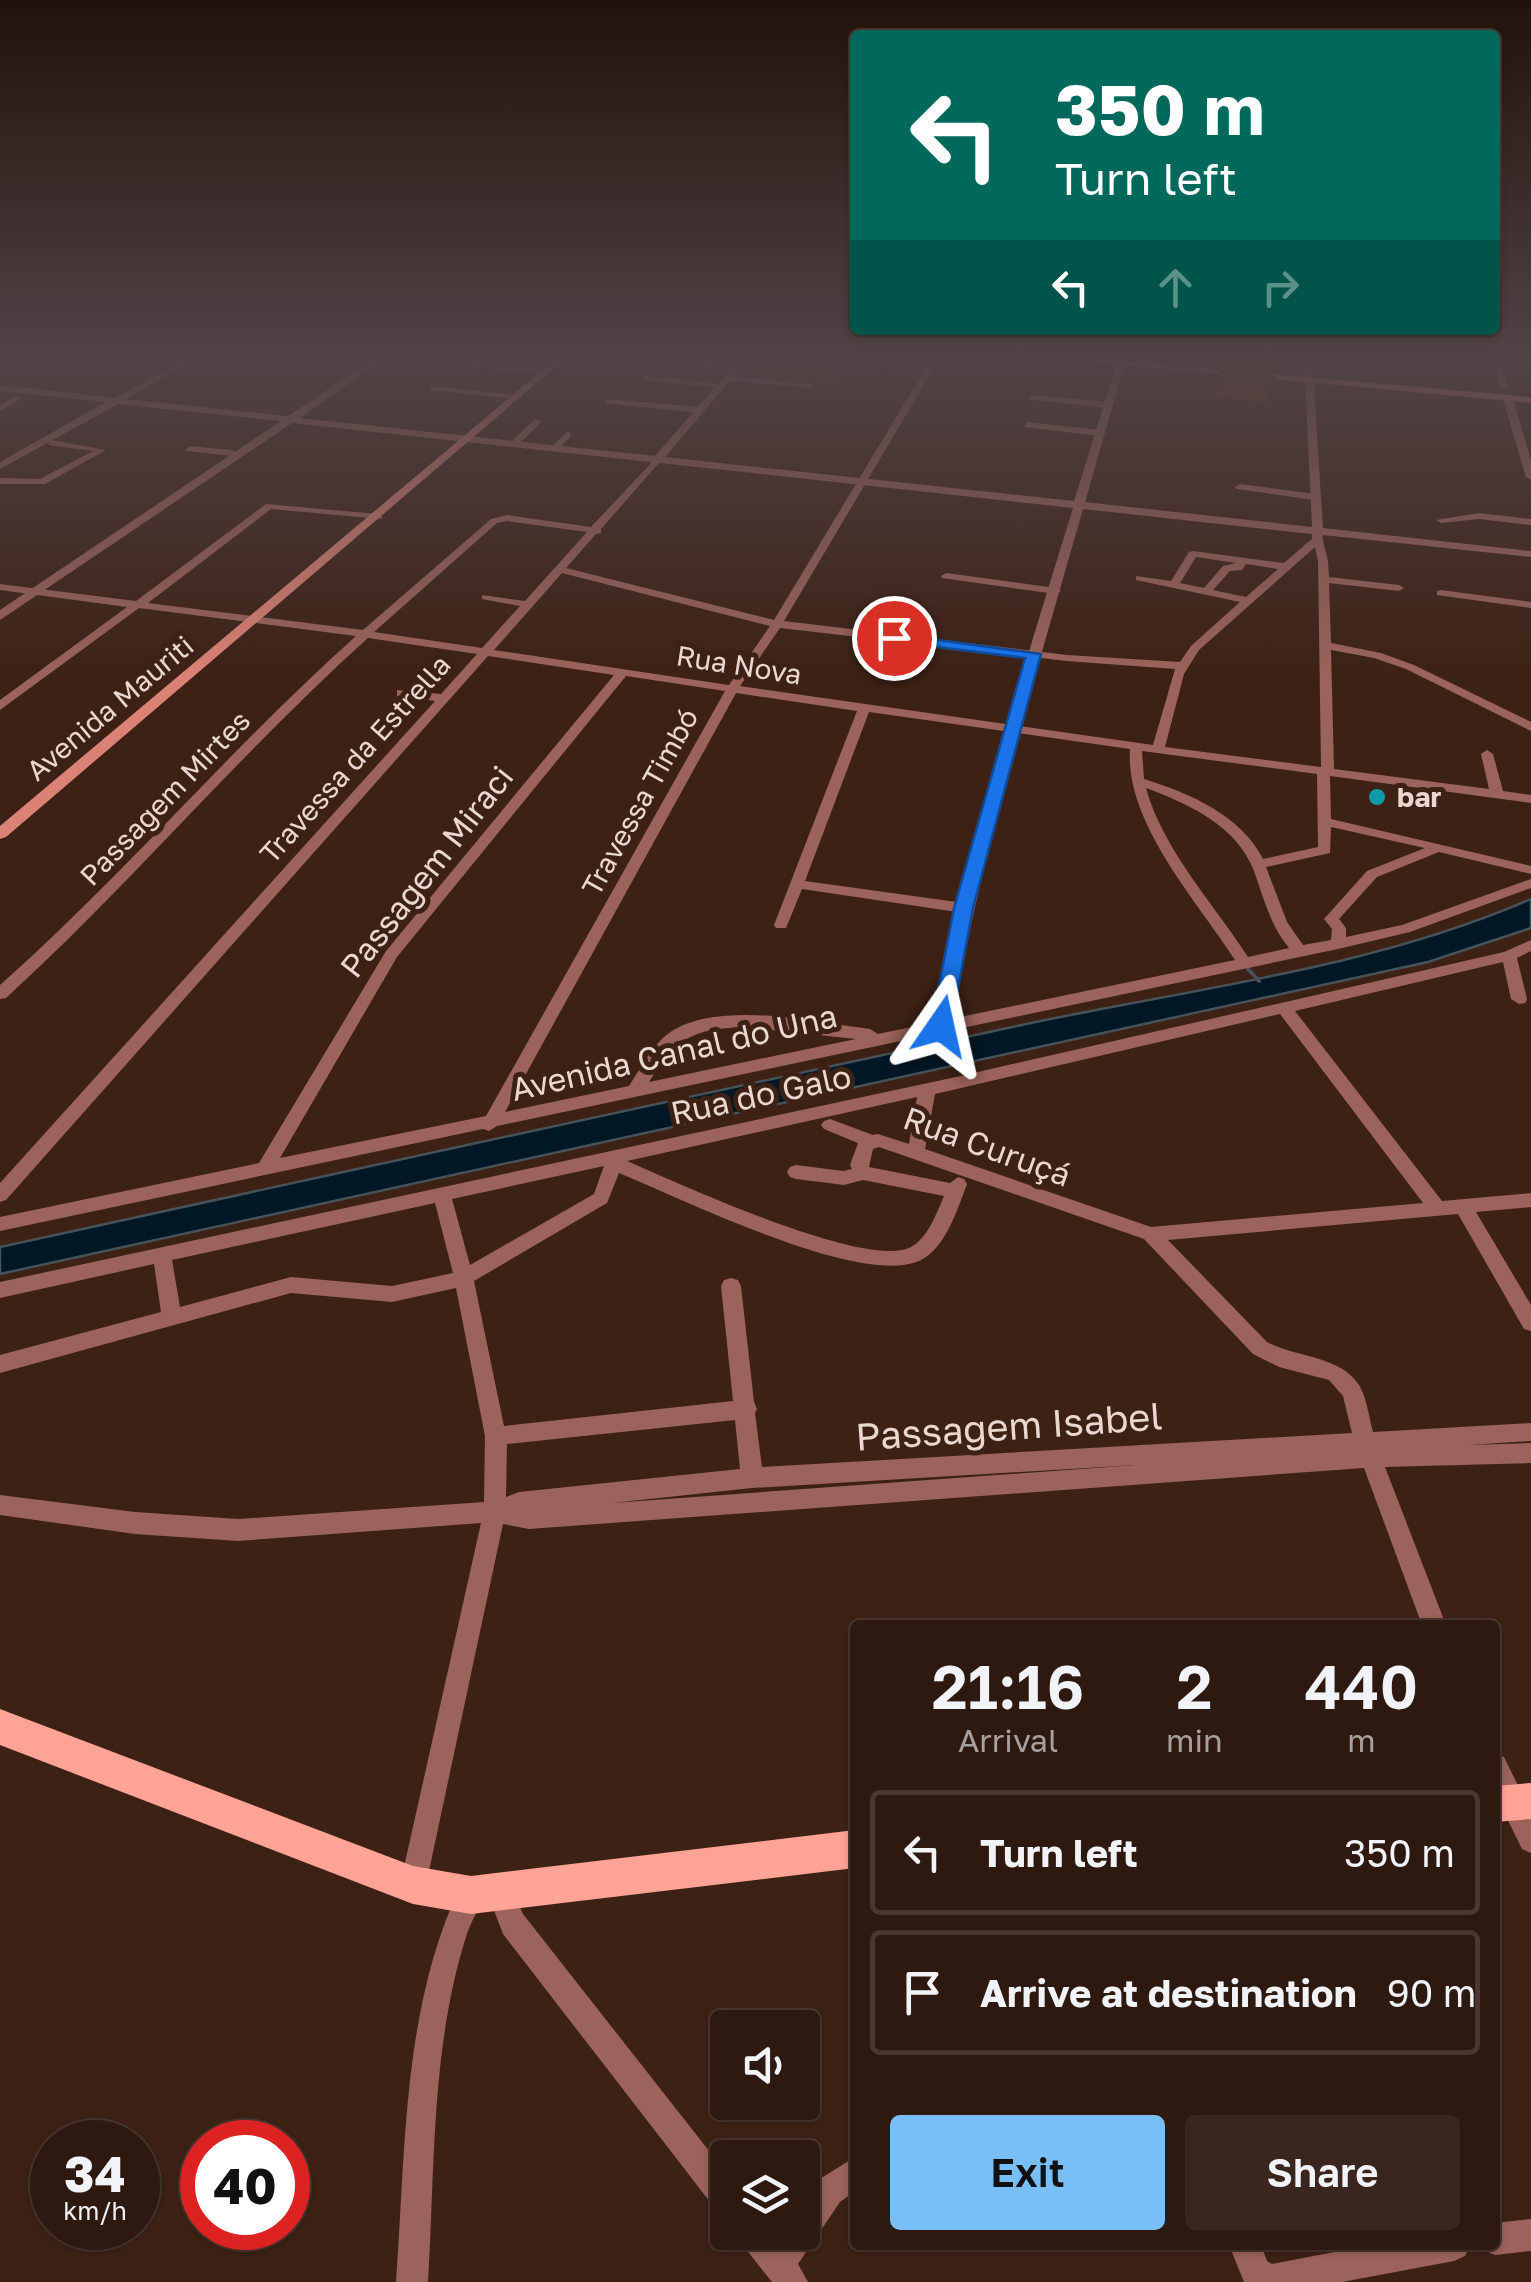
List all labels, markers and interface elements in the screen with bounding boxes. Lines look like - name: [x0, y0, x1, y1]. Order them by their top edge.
- text: 350 m: [1055, 66, 1265, 150]
- icon: left: [890, 70, 1020, 200]
- text: Turn left: [1055, 151, 1237, 205]
- icon: left: [1043, 260, 1098, 315]
- icon: ahead: [1148, 260, 1203, 315]
- icon: right: [1253, 260, 1308, 315]
- pin: [852, 596, 937, 681]
- icon: arrive: [867, 611, 922, 666]
- street label: Avenida Mauriti: [20, 628, 200, 787]
- street label: Rua Nova: [674, 638, 804, 691]
- street label: Travessa da Estrella: [253, 648, 457, 869]
- street label: Passagem Mirtes: [73, 703, 256, 892]
- street label: Travessa Timbó: [575, 703, 704, 901]
- street label: Passagem Miraci: [332, 758, 520, 985]
- place label: bar: [1397, 780, 1441, 813]
- marker: bar: [1366, 786, 1388, 808]
- position arrow: [889, 974, 993, 1078]
- street label: Avenida Canal do Una: [507, 996, 840, 1108]
- street label: Rua do Galo: [667, 1056, 854, 1132]
- street label: Rua Curuçá: [899, 1098, 1076, 1194]
- street label: Passagem Isabel: [854, 1392, 1164, 1459]
- text: 21:16: [932, 1650, 1084, 1722]
- text: 2: [1176, 1650, 1212, 1722]
- text: 440: [1304, 1650, 1418, 1722]
- text: Arrival: [958, 1721, 1058, 1759]
- text: min: [1166, 1721, 1223, 1759]
- text: m: [1347, 1721, 1376, 1759]
- icon: left: [895, 1825, 950, 1880]
- text: Turn left: [980, 1830, 1138, 1875]
- text: 350 m: [1344, 1830, 1455, 1875]
- icon: arrive: [895, 1965, 950, 2020]
- text: Arrive at destination: [980, 1970, 1357, 2015]
- text: 90 m: [1387, 1970, 1476, 2015]
- map controls: [710, 2010, 820, 2250]
- button: sound: [710, 2010, 820, 2120]
- button: Exit: [890, 2115, 1165, 2230]
- button: Share: [1185, 2115, 1460, 2230]
- speed limit sign: 40: [180, 2120, 310, 2250]
- button: layers: [710, 2140, 820, 2250]
- text: 34: [64, 2143, 126, 2203]
- text: km/h: [63, 2195, 127, 2226]

